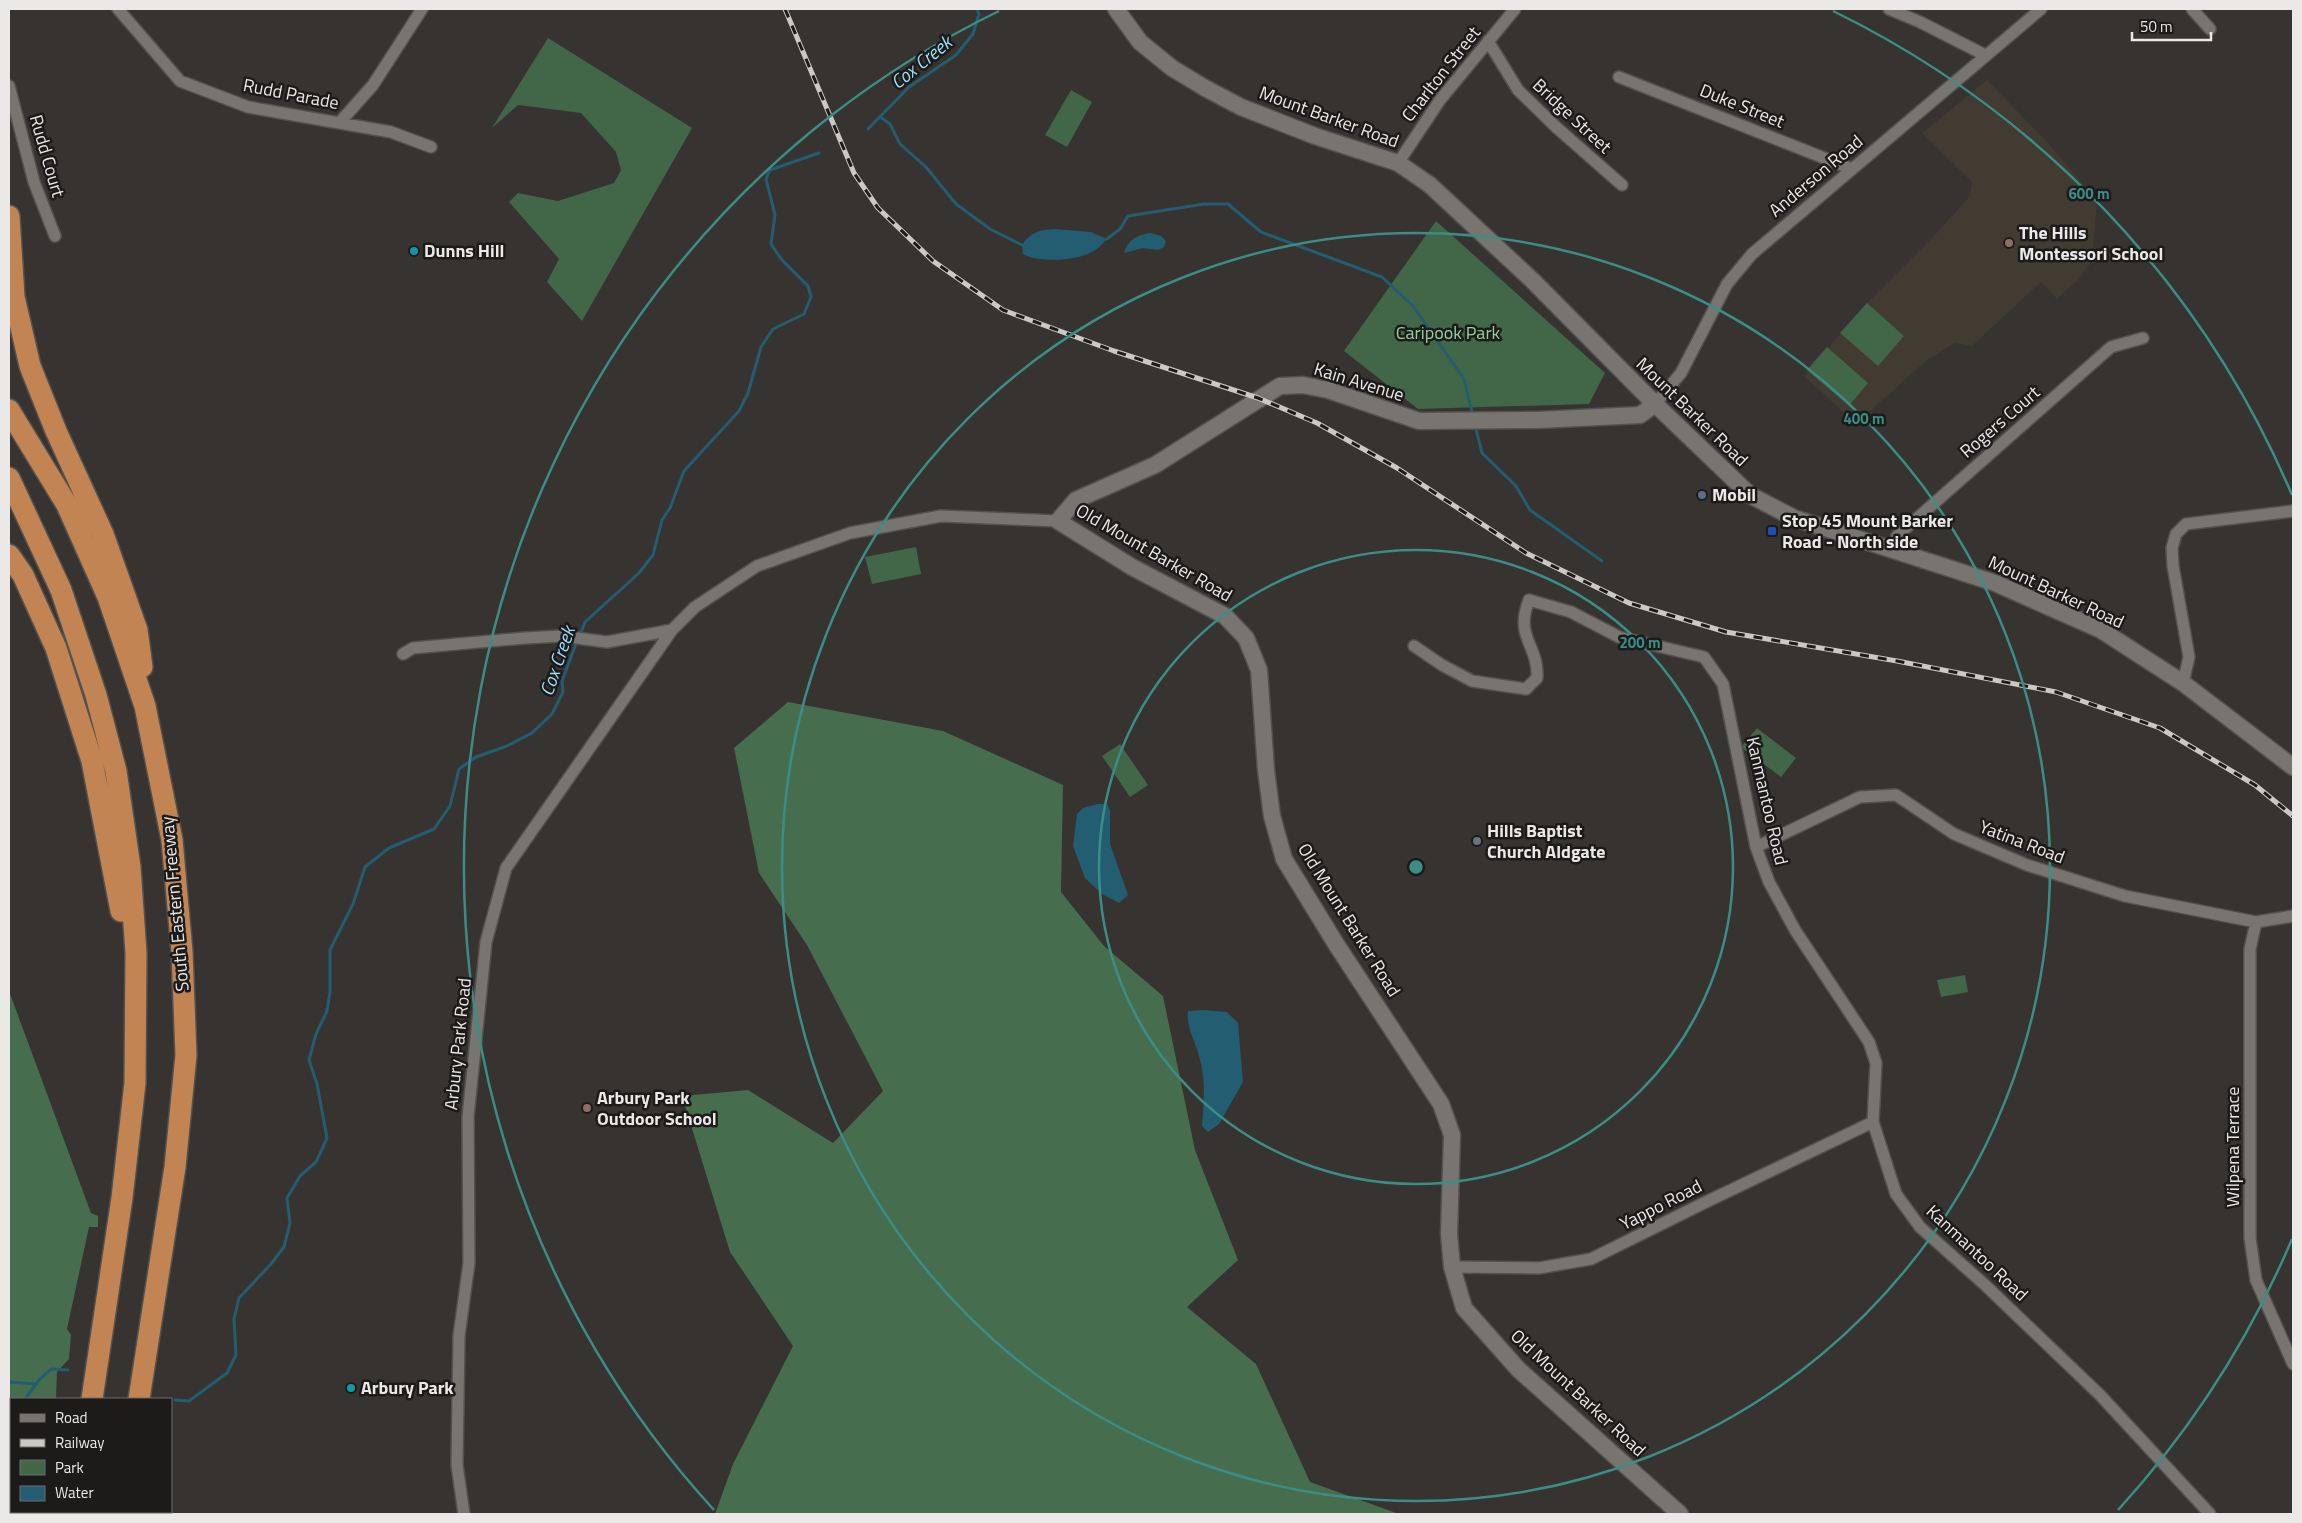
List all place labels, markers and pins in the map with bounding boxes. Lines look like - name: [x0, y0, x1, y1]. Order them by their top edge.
- place label: The Hills Montessori School: [2019, 219, 2163, 267]
- place label: Dunns Hill: [424, 237, 504, 264]
- marker: The Hills Montessori School: [2003, 237, 2015, 249]
- marker: Dunns Hill: [408, 245, 420, 257]
- place label: Mobil: [1712, 481, 1756, 508]
- marker: Mobil: [1696, 489, 1708, 501]
- place label: Stop 45 Mount Barker Road - North side: [1782, 507, 1953, 555]
- marker: Stop 45 Mount Barker Road - North side: [1766, 525, 1778, 537]
- place label: Hills Baptist Church Aldgate: [1487, 817, 1605, 865]
- marker: Hills Baptist Church Aldgate: [1471, 835, 1483, 847]
- centre of rings: [1407, 858, 1425, 876]
- place label: Arbury Park Outdoor School: [597, 1084, 717, 1132]
- marker: Arbury Park Outdoor School: [581, 1102, 593, 1114]
- place label: Arbury Park: [361, 1374, 454, 1401]
- marker: Arbury Park: [345, 1382, 357, 1394]

